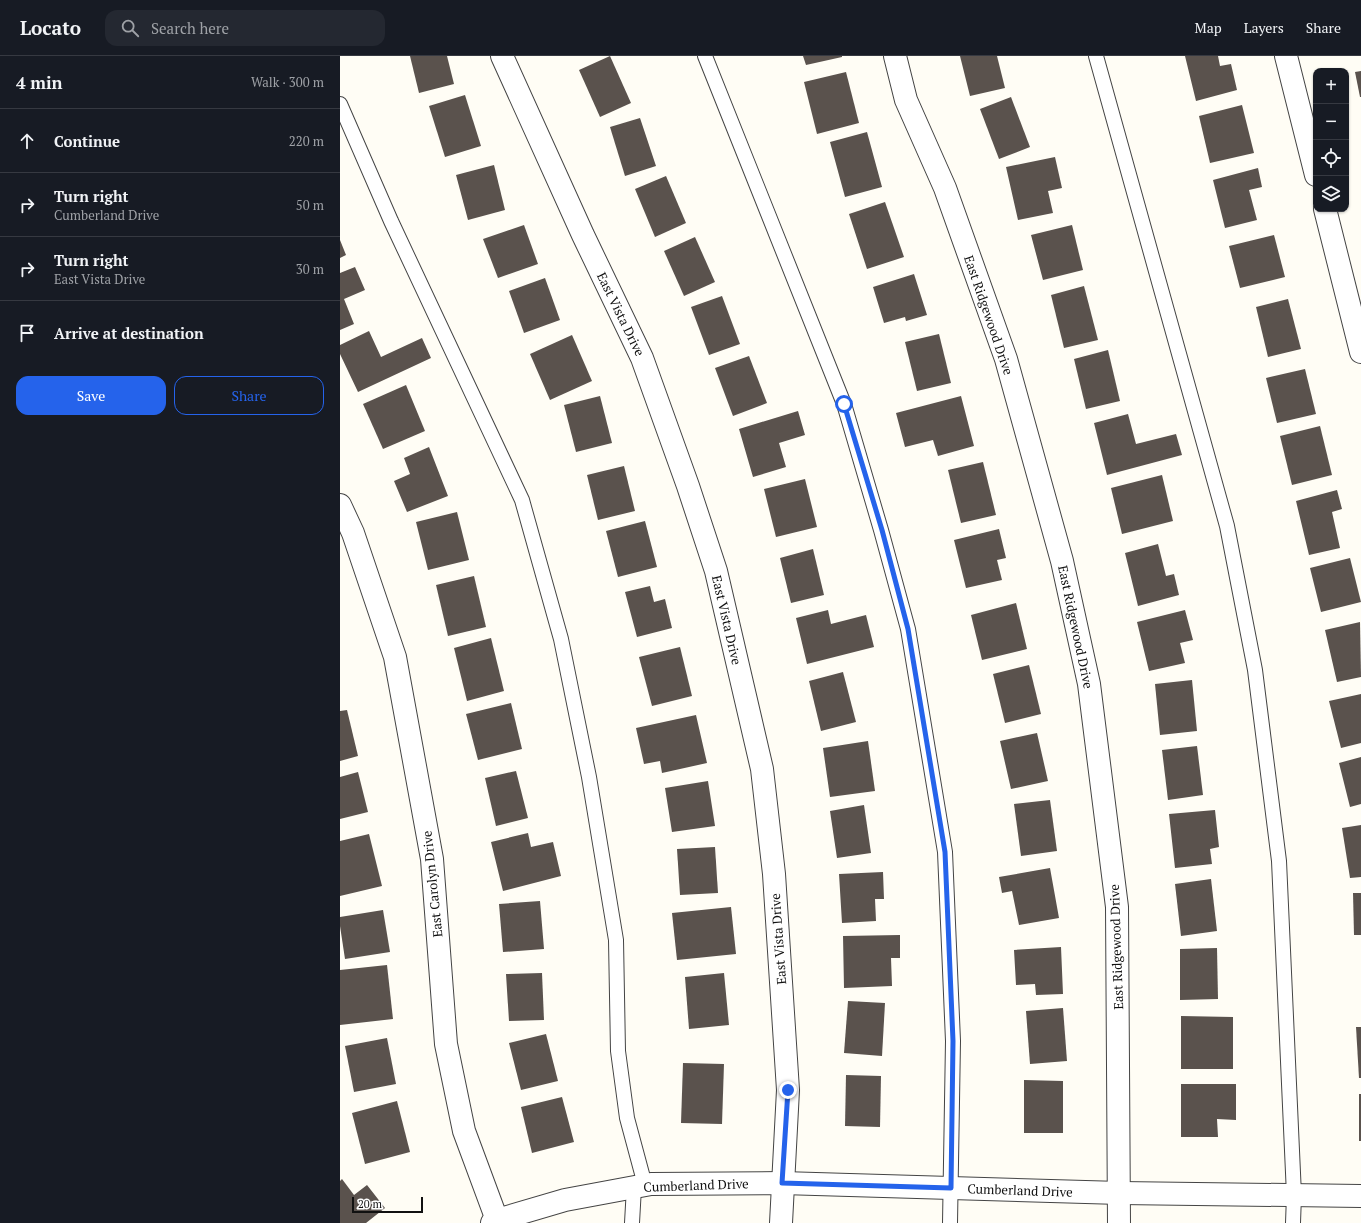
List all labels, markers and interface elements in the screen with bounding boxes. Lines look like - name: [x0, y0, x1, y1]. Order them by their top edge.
- search box: [105, 10, 385, 46]
- text: Locato: [20, 15, 81, 40]
- icon: search: [119, 17, 141, 39]
- text: Search here: [151, 18, 229, 38]
- text: Map: [1195, 18, 1222, 37]
- text: Layers: [1244, 18, 1284, 37]
- text: Share: [1306, 18, 1341, 37]
- map controls: [1313, 68, 1349, 212]
- button: +: [1313, 68, 1349, 104]
- text: 4 min: [16, 71, 63, 94]
- text: Walk · 300 m: [251, 73, 324, 91]
- button: −: [1313, 104, 1349, 140]
- icon: ahead: [16, 130, 38, 152]
- text: Continue: [54, 131, 120, 151]
- text: 220 m: [289, 132, 324, 150]
- button: locate: [1313, 140, 1349, 176]
- button: layers: [1313, 176, 1349, 212]
- text: Turn right: [54, 186, 129, 206]
- icon: right: [16, 194, 38, 216]
- text: 50 m: [296, 196, 324, 214]
- text: Cumberland Drive: [54, 206, 159, 224]
- text: Turn right: [54, 250, 129, 270]
- street label: East Ridgewood Drive: [960, 253, 1018, 377]
- icon: right: [16, 258, 38, 280]
- text: 30 m: [296, 260, 324, 278]
- street label: East Vista Drive: [593, 269, 649, 359]
- text: East Vista Drive: [54, 270, 145, 288]
- icon: arrive: [16, 322, 38, 344]
- text: Arrive at destination: [54, 323, 204, 343]
- button: Save: [16, 376, 166, 415]
- button: Share: [174, 376, 324, 415]
- route start: [835, 395, 853, 413]
- street label: East Ridgewood Drive: [1054, 564, 1098, 690]
- street label: East Vista Drive: [708, 573, 746, 667]
- street label: East Carolyn Drive: [417, 830, 447, 938]
- street label: East Ridgewood Drive: [1105, 884, 1127, 1010]
- street label: East Vista Drive: [766, 893, 790, 985]
- route end: [779, 1081, 797, 1099]
- street label: Cumberland Drive: [643, 1174, 749, 1196]
- street label: Cumberland Drive: [967, 1179, 1073, 1201]
- scale bar: [352, 1195, 423, 1214]
- text: 20 m: [358, 1197, 382, 1211]

